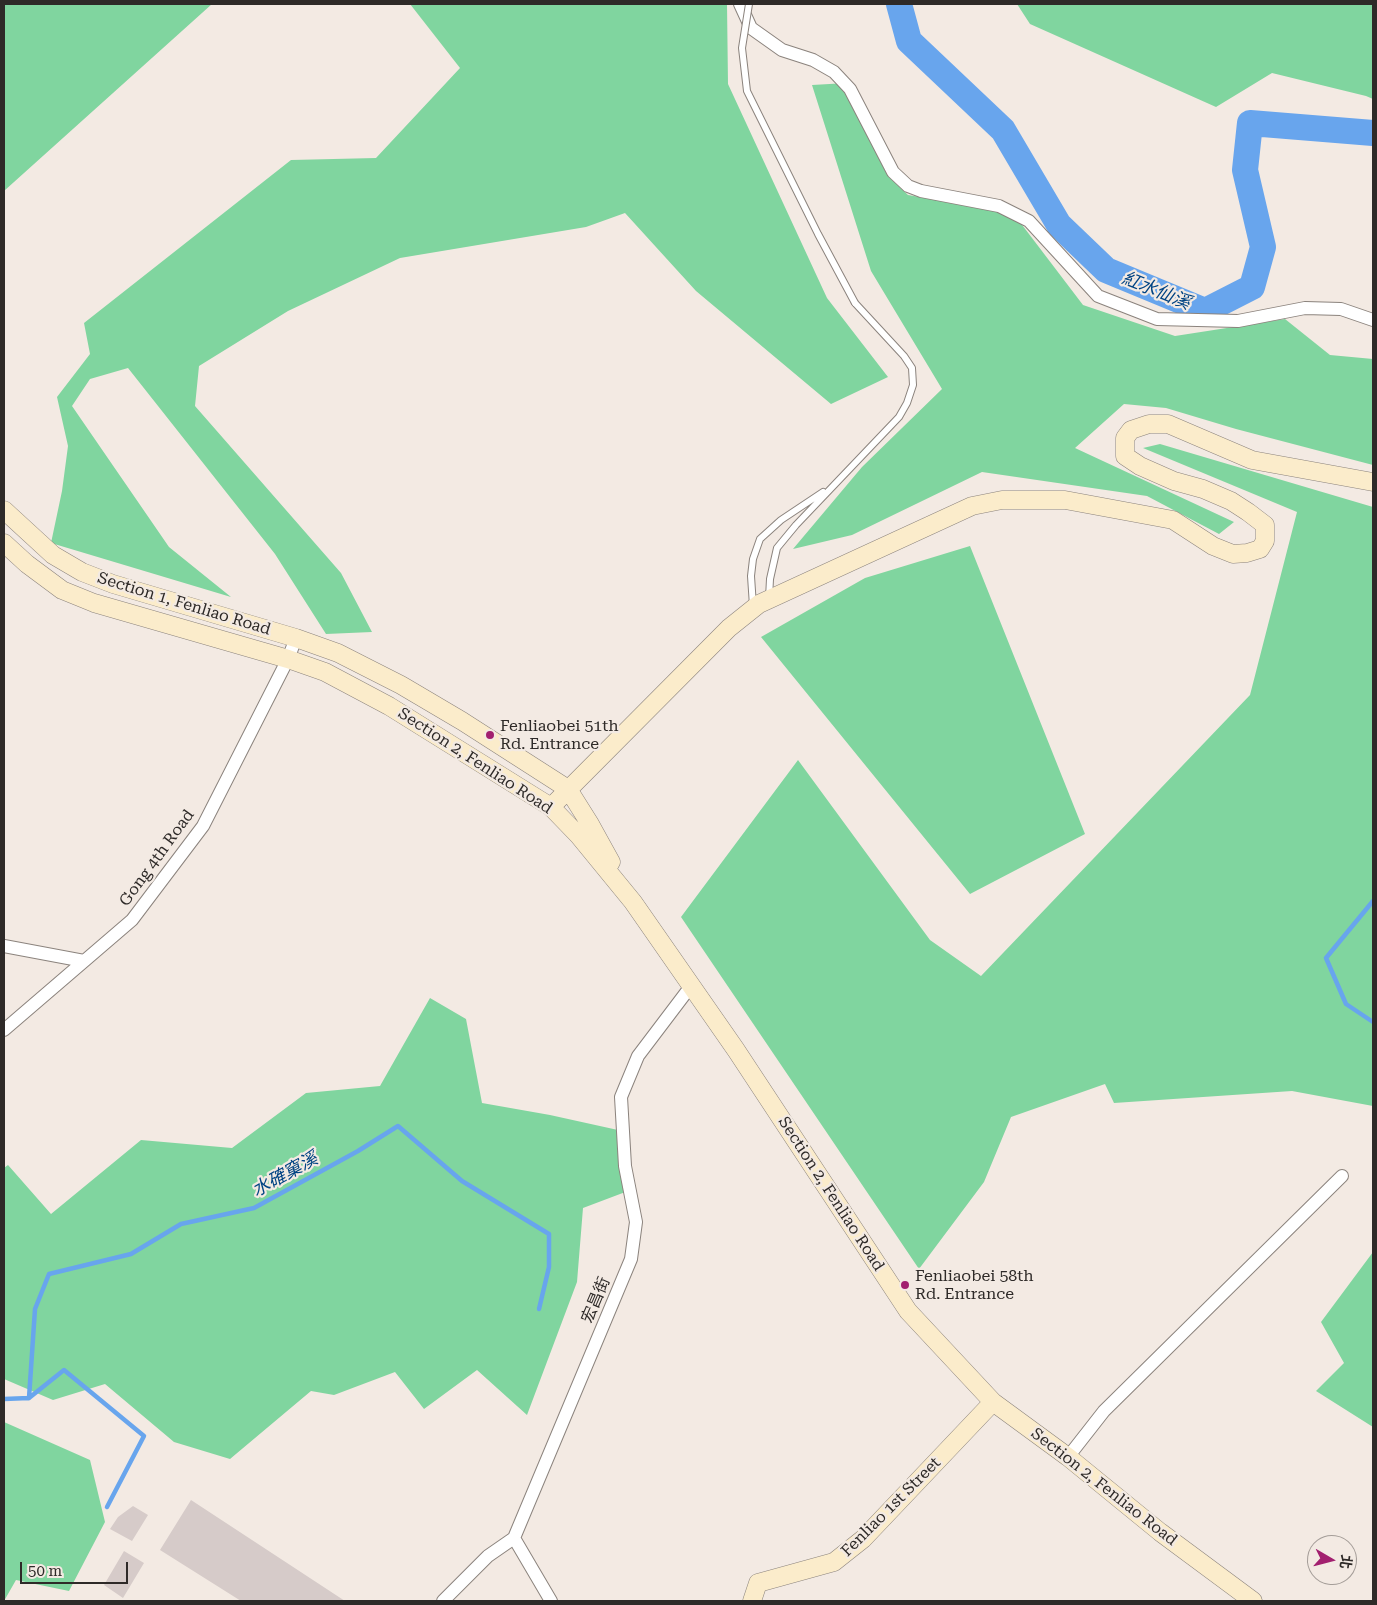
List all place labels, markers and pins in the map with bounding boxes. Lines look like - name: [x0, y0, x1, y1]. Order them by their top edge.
- place label: Fenliaobei 51th Rd. Entrance: [500, 716, 619, 754]
- marker: Fenliaobei 51th Rd. Entrance: [484, 729, 496, 741]
- place label: Fenliaobei 58th Rd. Entrance: [915, 1266, 1034, 1304]
- marker: Fenliaobei 58th Rd. Entrance: [899, 1279, 911, 1291]

